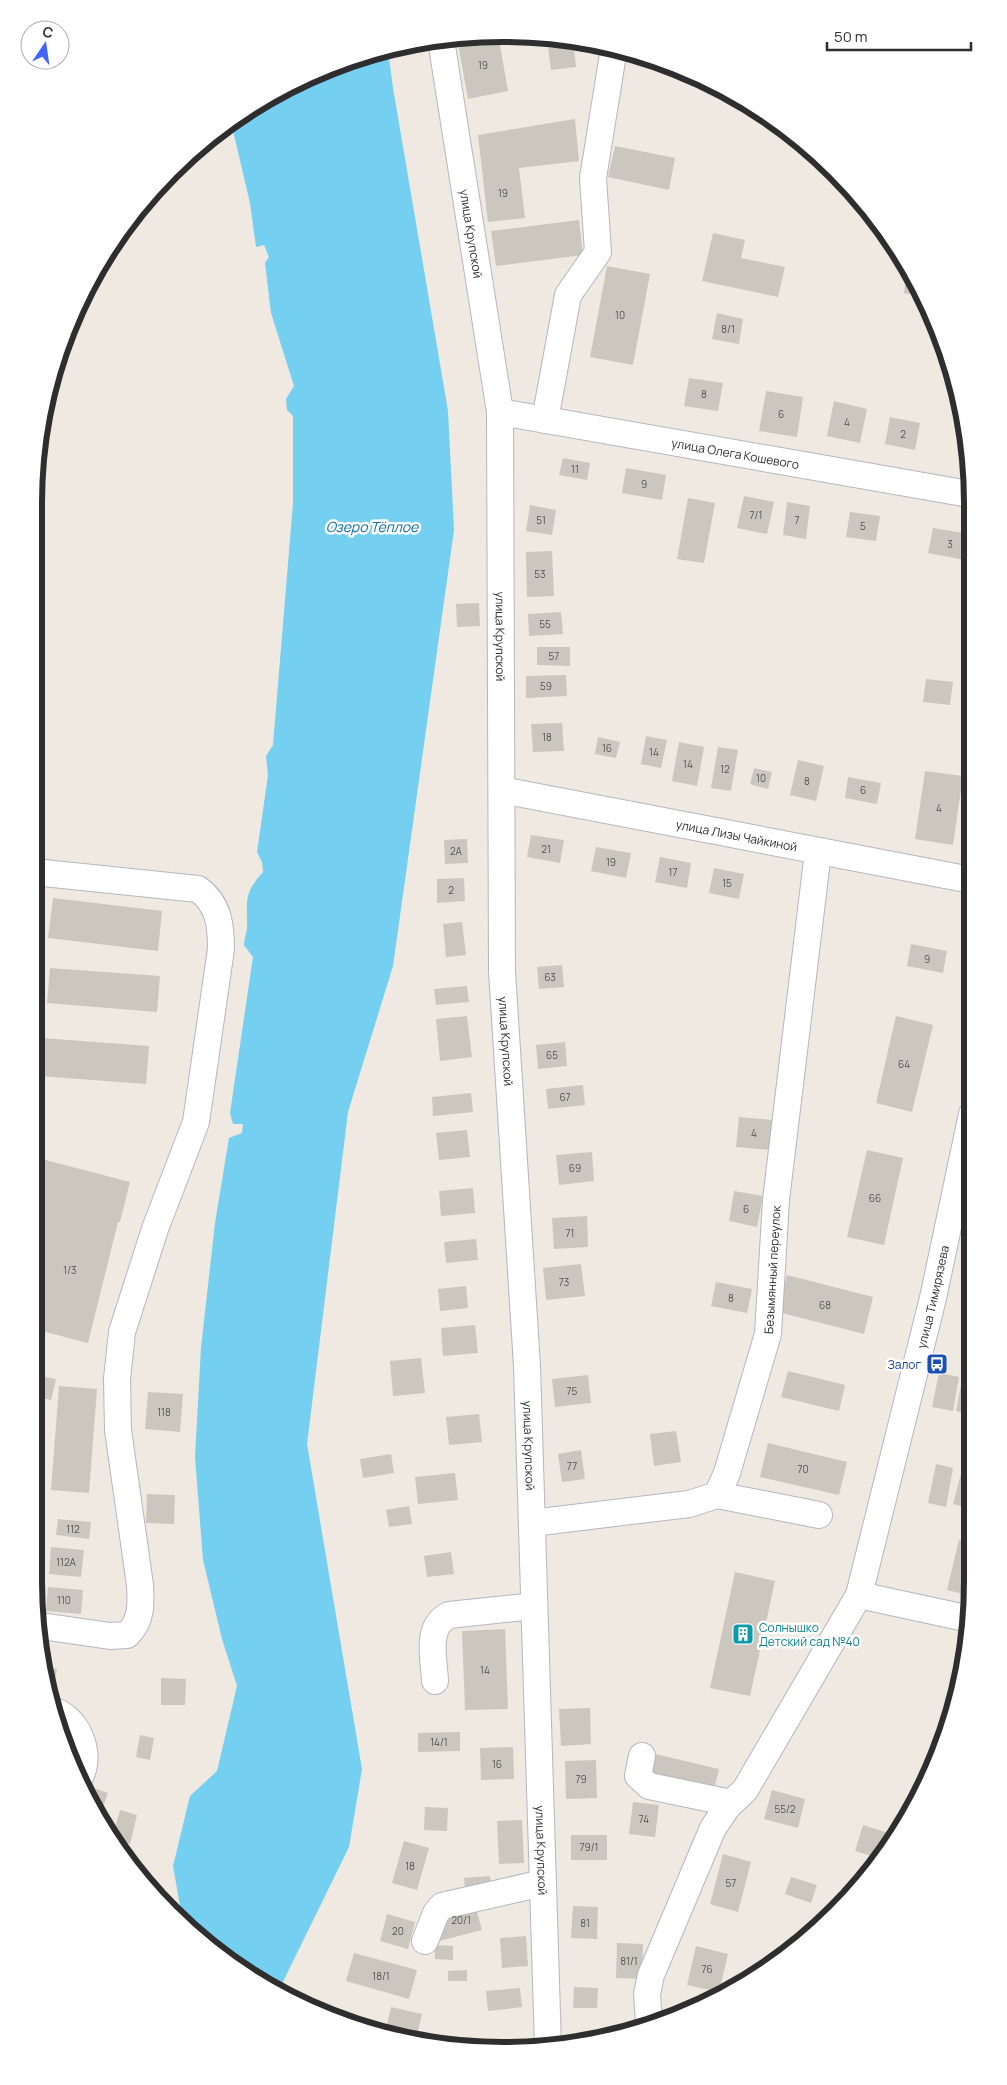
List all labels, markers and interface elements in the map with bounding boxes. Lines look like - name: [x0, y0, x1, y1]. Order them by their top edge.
- north arrow: [20, 20, 70, 70]
- scale bar: [827, 20, 971, 52]
- text: С: [41, 21, 55, 42]
- text: 50 m: [834, 26, 868, 47]
- house number: 19: [478, 58, 488, 72]
- house number: 19: [498, 186, 508, 200]
- street label: улица Крупской: [456, 188, 487, 279]
- house number: 10: [615, 308, 625, 322]
- house number: 8/1: [721, 322, 735, 336]
- house number: 8: [701, 387, 707, 401]
- house number: 6: [778, 407, 784, 421]
- house number: 4: [844, 415, 850, 429]
- house number: 2: [900, 427, 906, 441]
- street label: улица Олега Кошевого: [670, 434, 801, 473]
- house number: 11: [571, 462, 579, 476]
- house number: 9: [641, 477, 647, 491]
- house number: 7/1: [750, 508, 762, 522]
- house number: 51: [536, 513, 546, 527]
- house number: 7: [794, 513, 800, 527]
- water label: Озеро Тёплое: [326, 517, 419, 536]
- house number: 5: [860, 519, 866, 533]
- house number: 3: [947, 537, 953, 551]
- house number: 53: [534, 567, 546, 581]
- street label: улица Крупской: [492, 591, 509, 681]
- house number: 55: [539, 617, 551, 631]
- house number: 57: [549, 649, 559, 663]
- house number: 59: [540, 679, 552, 693]
- house number: 18: [542, 730, 552, 744]
- house number: 16: [602, 741, 612, 755]
- house number: 14: [649, 745, 659, 759]
- house number: 14: [683, 757, 693, 771]
- house number: 12: [720, 762, 730, 776]
- house number: 10: [756, 771, 766, 785]
- house number: 8: [804, 774, 810, 788]
- house number: 6: [860, 783, 866, 797]
- house number: 4: [936, 801, 942, 815]
- street label: улица Лизы Чайкиной: [675, 815, 799, 855]
- house number: 21: [541, 842, 551, 856]
- house number: 2А: [450, 844, 463, 858]
- house number: 19: [606, 855, 616, 869]
- house number: 17: [669, 865, 677, 879]
- house number: 15: [722, 876, 732, 890]
- house number: 2: [448, 883, 454, 897]
- house number: 9: [924, 952, 930, 966]
- house number: 63: [544, 970, 556, 984]
- street label: улица Крупской: [495, 996, 518, 1087]
- house number: 65: [546, 1048, 558, 1062]
- house number: 64: [898, 1057, 910, 1071]
- house number: 67: [559, 1090, 571, 1104]
- house number: 4: [751, 1126, 757, 1140]
- house number: 69: [569, 1161, 581, 1175]
- house number: 66: [869, 1191, 881, 1205]
- house number: 6: [743, 1202, 749, 1216]
- street label: Безымянный переулок: [760, 1204, 784, 1334]
- house number: 71: [566, 1226, 574, 1240]
- street label: улица Тимирязева: [912, 1244, 952, 1350]
- house number: 1/3: [63, 1263, 77, 1277]
- house number: 73: [559, 1275, 569, 1289]
- house number: 8: [728, 1291, 734, 1305]
- house number: 68: [819, 1298, 831, 1312]
- bus stop icon: Залог: [925, 1352, 949, 1376]
- place label: Залог: [888, 1356, 921, 1373]
- house number: 75: [567, 1384, 578, 1398]
- street label: улица Крупской: [520, 1400, 539, 1491]
- house number: 118: [157, 1405, 171, 1419]
- house number: 77: [567, 1459, 577, 1473]
- house number: 70: [797, 1462, 809, 1476]
- house number: 112: [66, 1522, 80, 1536]
- house number: 112А: [56, 1555, 76, 1569]
- house number: 110: [57, 1593, 71, 1607]
- place label: Солнышко Детский сад №40: [759, 1619, 860, 1650]
- building icon: Солнышко Детский сад №40: [731, 1622, 755, 1646]
- house number: 14: [480, 1663, 490, 1677]
- house number: 14/1: [430, 1735, 448, 1749]
- house number: 16: [492, 1757, 502, 1771]
- house number: 79: [575, 1772, 587, 1786]
- house number: 55/2: [774, 1802, 796, 1816]
- street label: улица Крупской: [532, 1805, 552, 1896]
- house number: 74: [639, 1812, 649, 1826]
- house number: 79/1: [579, 1840, 599, 1854]
- house number: 18: [405, 1859, 415, 1873]
- house number: 57: [726, 1876, 736, 1890]
- house number: 20/1: [451, 1913, 471, 1927]
- house number: 81: [580, 1916, 590, 1930]
- house number: 20: [392, 1924, 404, 1938]
- house number: 81/1: [620, 1954, 638, 1968]
- house number: 76: [701, 1962, 713, 1976]
- house number: 18/1: [372, 1969, 390, 1983]

